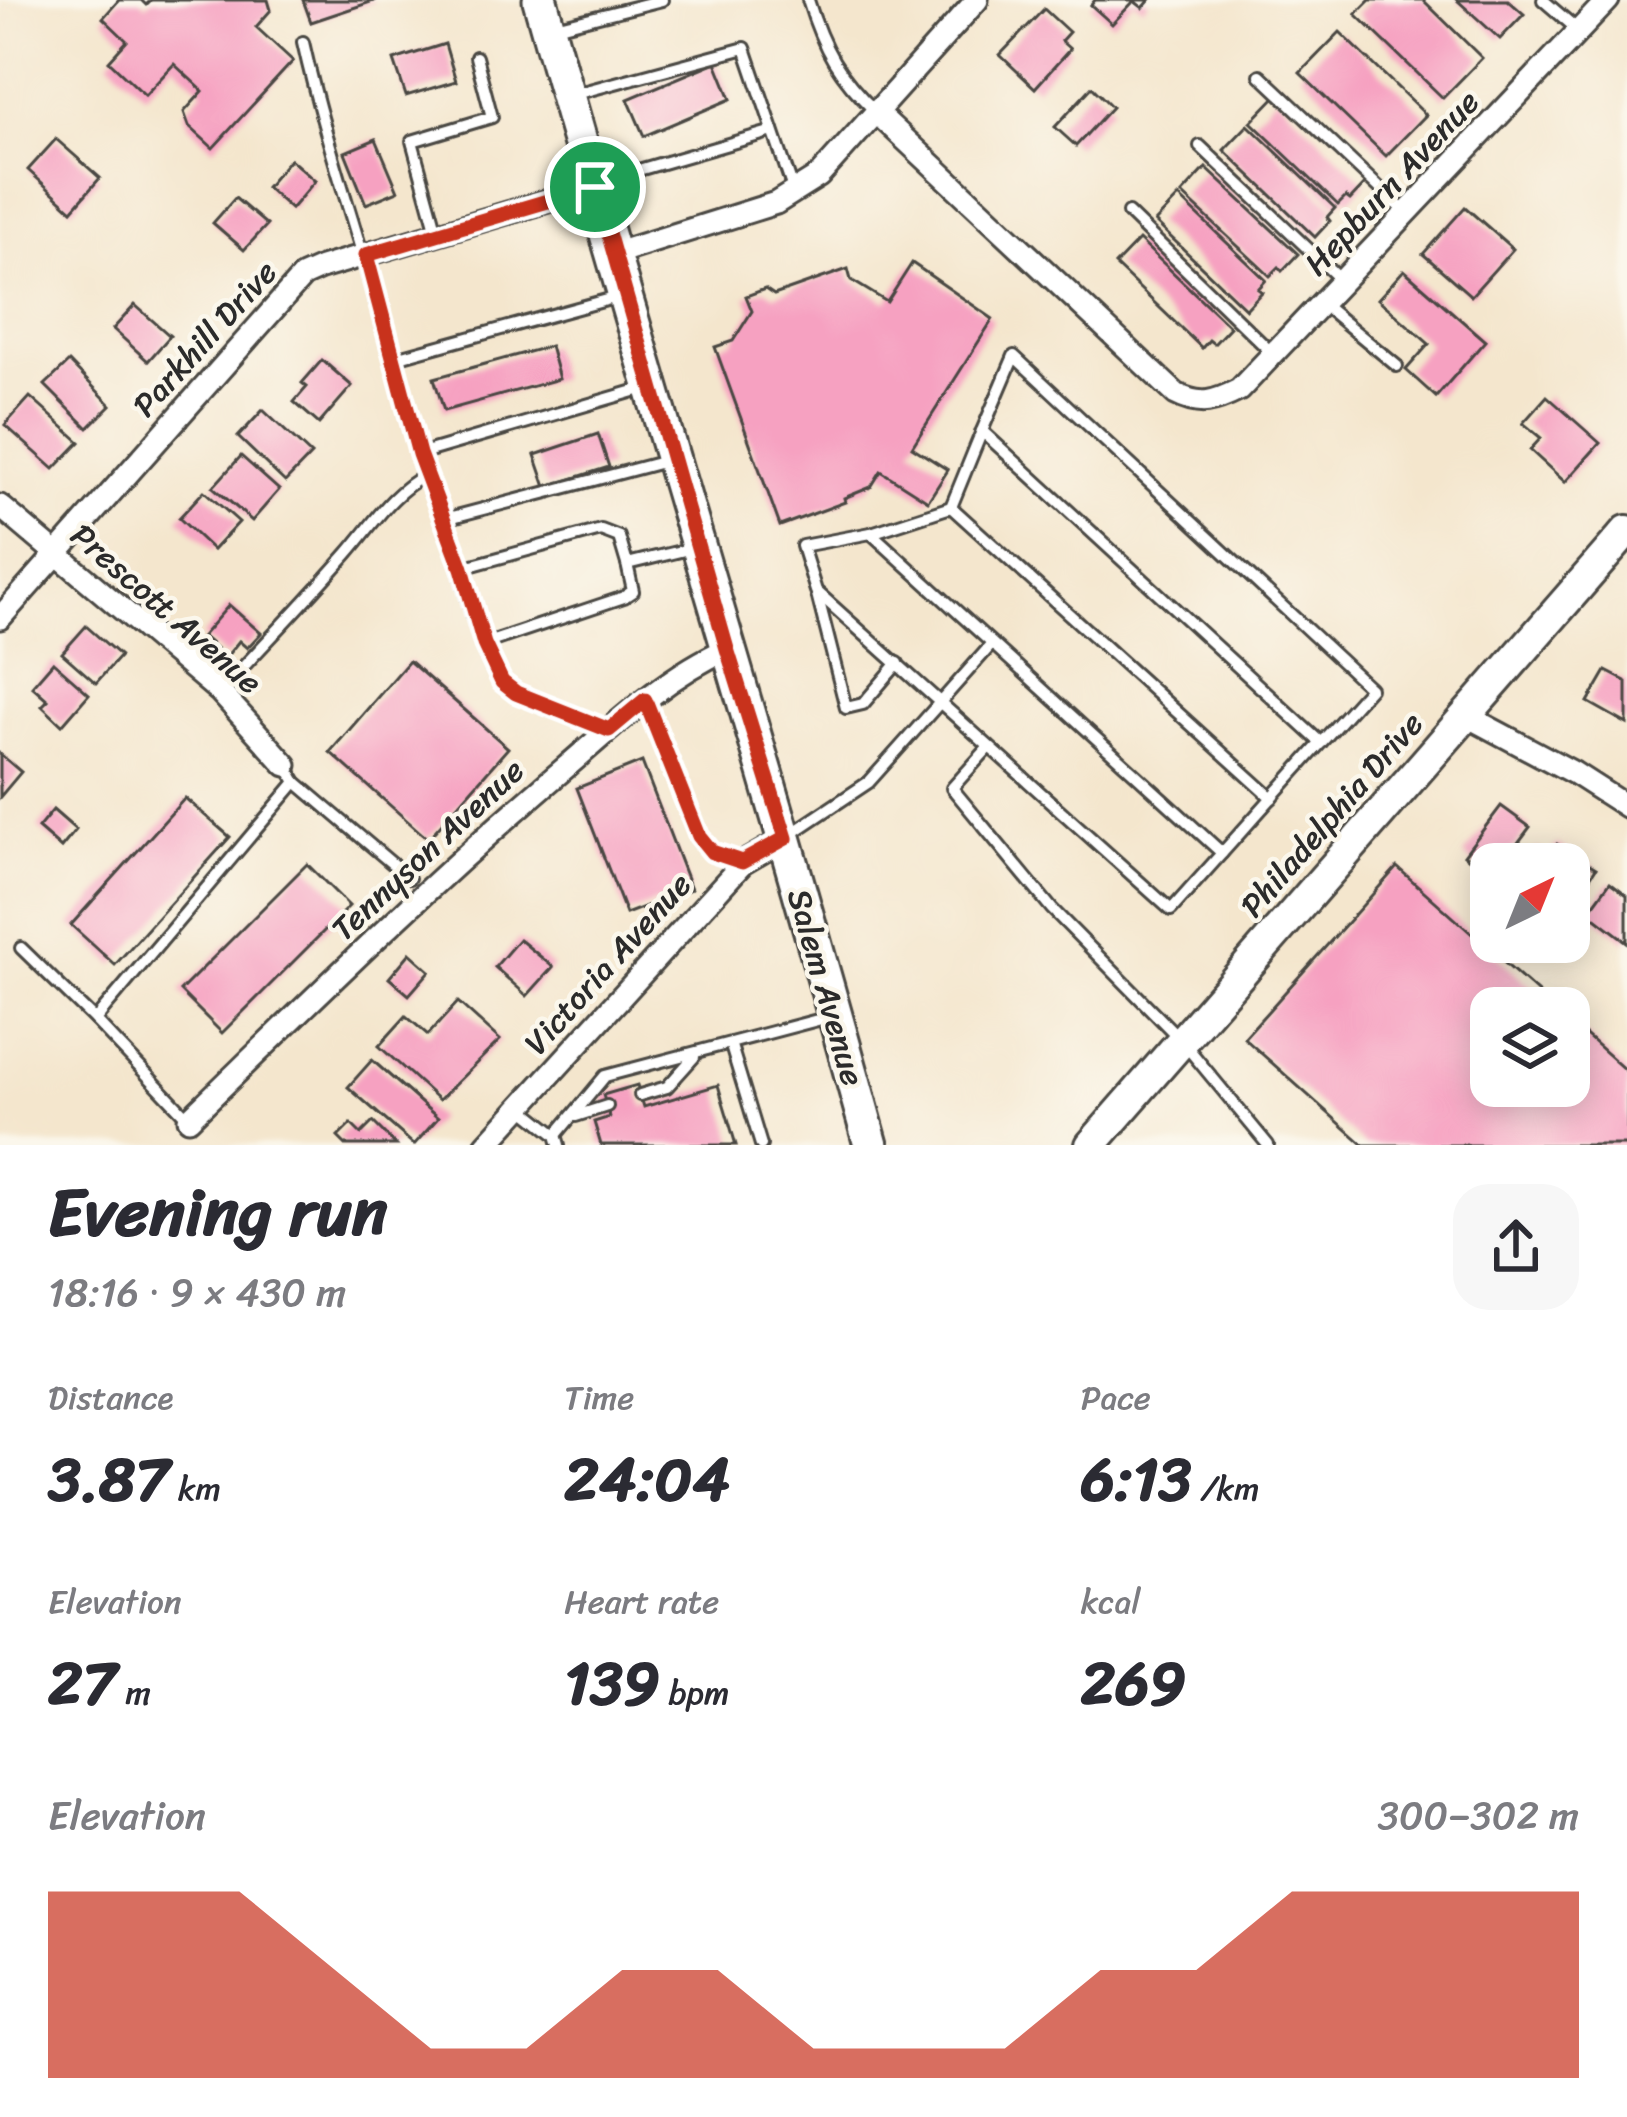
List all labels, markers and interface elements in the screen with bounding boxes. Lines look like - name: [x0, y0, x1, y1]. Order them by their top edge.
- street label: Hepburn Avenue: [1289, 76, 1494, 290]
- pin: [544, 136, 646, 238]
- icon: arrive: [562, 154, 628, 220]
- street label: Parkhill Drive: [118, 246, 292, 431]
- street label: Prescott Avenue: [57, 508, 276, 709]
- street label: Philadelphia Drive: [1225, 698, 1439, 931]
- street label: Tennyson Avenue: [317, 744, 538, 956]
- north arrow: [1470, 843, 1590, 963]
- map controls: [1470, 843, 1590, 1107]
- street label: Victoria Avenue: [509, 859, 706, 1069]
- street label: Salem Avenue: [770, 882, 882, 1093]
- button: layers: [1470, 987, 1590, 1107]
- text: Evening run: [48, 1154, 388, 1271]
- button: share: [1453, 1184, 1579, 1310]
- text: 18:16 · 9 × 430 m: [48, 1258, 346, 1327]
- text: Distance: [48, 1369, 173, 1427]
- text: Time: [564, 1369, 634, 1427]
- text: Pace: [1081, 1369, 1151, 1427]
- text: 3.87: [48, 1427, 170, 1533]
- text: 24:04: [564, 1427, 730, 1533]
- text: 6:13: [1081, 1427, 1192, 1533]
- text: km: [170, 1460, 221, 1518]
- text: /km: [1192, 1460, 1259, 1518]
- text: Elevation: [48, 1573, 182, 1631]
- text: Heart rate: [564, 1573, 719, 1631]
- text: kcal: [1081, 1573, 1141, 1631]
- text: 27: [48, 1631, 117, 1737]
- text: 139: [564, 1631, 660, 1737]
- text: 269: [1081, 1631, 1186, 1737]
- text: m: [117, 1664, 151, 1722]
- text: bpm: [660, 1664, 729, 1722]
- text: Elevation: [48, 1781, 206, 1850]
- text: 300–302 m: [1378, 1781, 1579, 1850]

